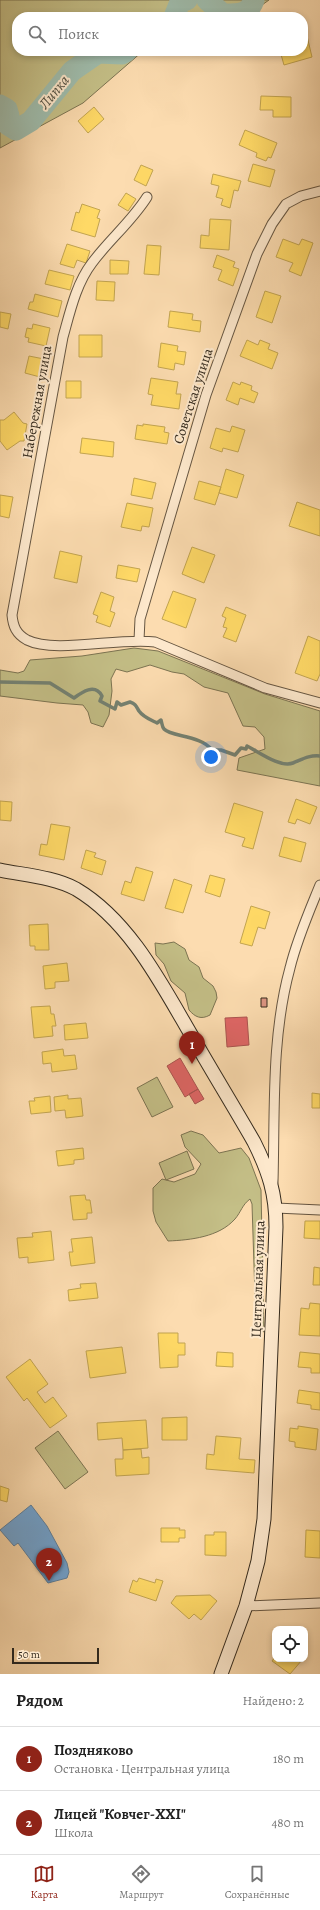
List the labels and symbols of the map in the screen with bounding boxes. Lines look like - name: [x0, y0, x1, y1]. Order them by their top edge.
- water label: Липка: [34, 71, 74, 114]
- street label: Набережная улица: [18, 344, 56, 460]
- street label: Советская улица: [169, 345, 218, 446]
- your location: [201, 747, 221, 767]
- pin: 1: [179, 1031, 205, 1064]
- street label: Центральная улица: [246, 1219, 270, 1338]
- pin: 2: [36, 1548, 62, 1581]
- scale bar: [12, 1646, 99, 1665]

